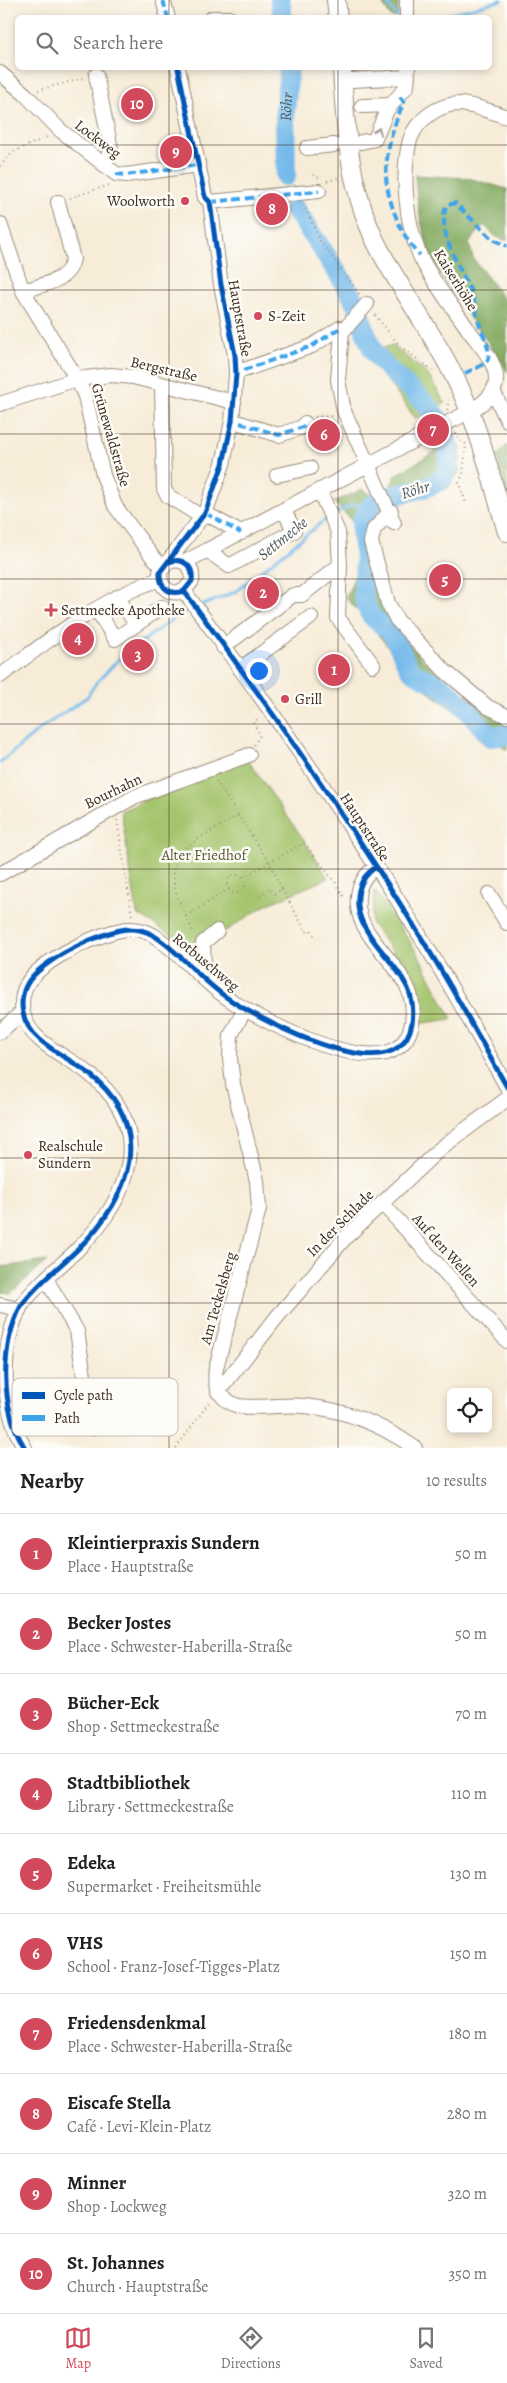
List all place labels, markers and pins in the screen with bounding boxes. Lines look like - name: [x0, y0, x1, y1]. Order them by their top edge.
- pin: 10: [121, 85, 153, 123]
- pin: 9: [160, 133, 192, 171]
- pin: 8: [256, 190, 288, 228]
- place label: Woolworth: [106, 191, 175, 211]
- marker: Woolworth: [179, 195, 191, 207]
- place label: S-Zeit: [268, 306, 306, 326]
- marker: S-Zeit: [252, 310, 264, 322]
- pin: 7: [417, 411, 449, 449]
- pin: 6: [308, 416, 340, 454]
- pin: 5: [429, 561, 461, 599]
- pin: 2: [247, 574, 279, 612]
- place label: Settmecke Apotheke: [61, 600, 185, 620]
- marker: Settmecke Apotheke: [45, 604, 57, 616]
- pin: 4: [62, 620, 94, 658]
- pin: 3: [122, 636, 154, 674]
- pin: 1: [318, 651, 350, 689]
- place label: Grill: [295, 689, 322, 709]
- marker: Grill: [279, 693, 291, 705]
- place label: Realschule Sundern: [38, 1136, 103, 1173]
- marker: Realschule Sundern: [22, 1149, 34, 1161]

